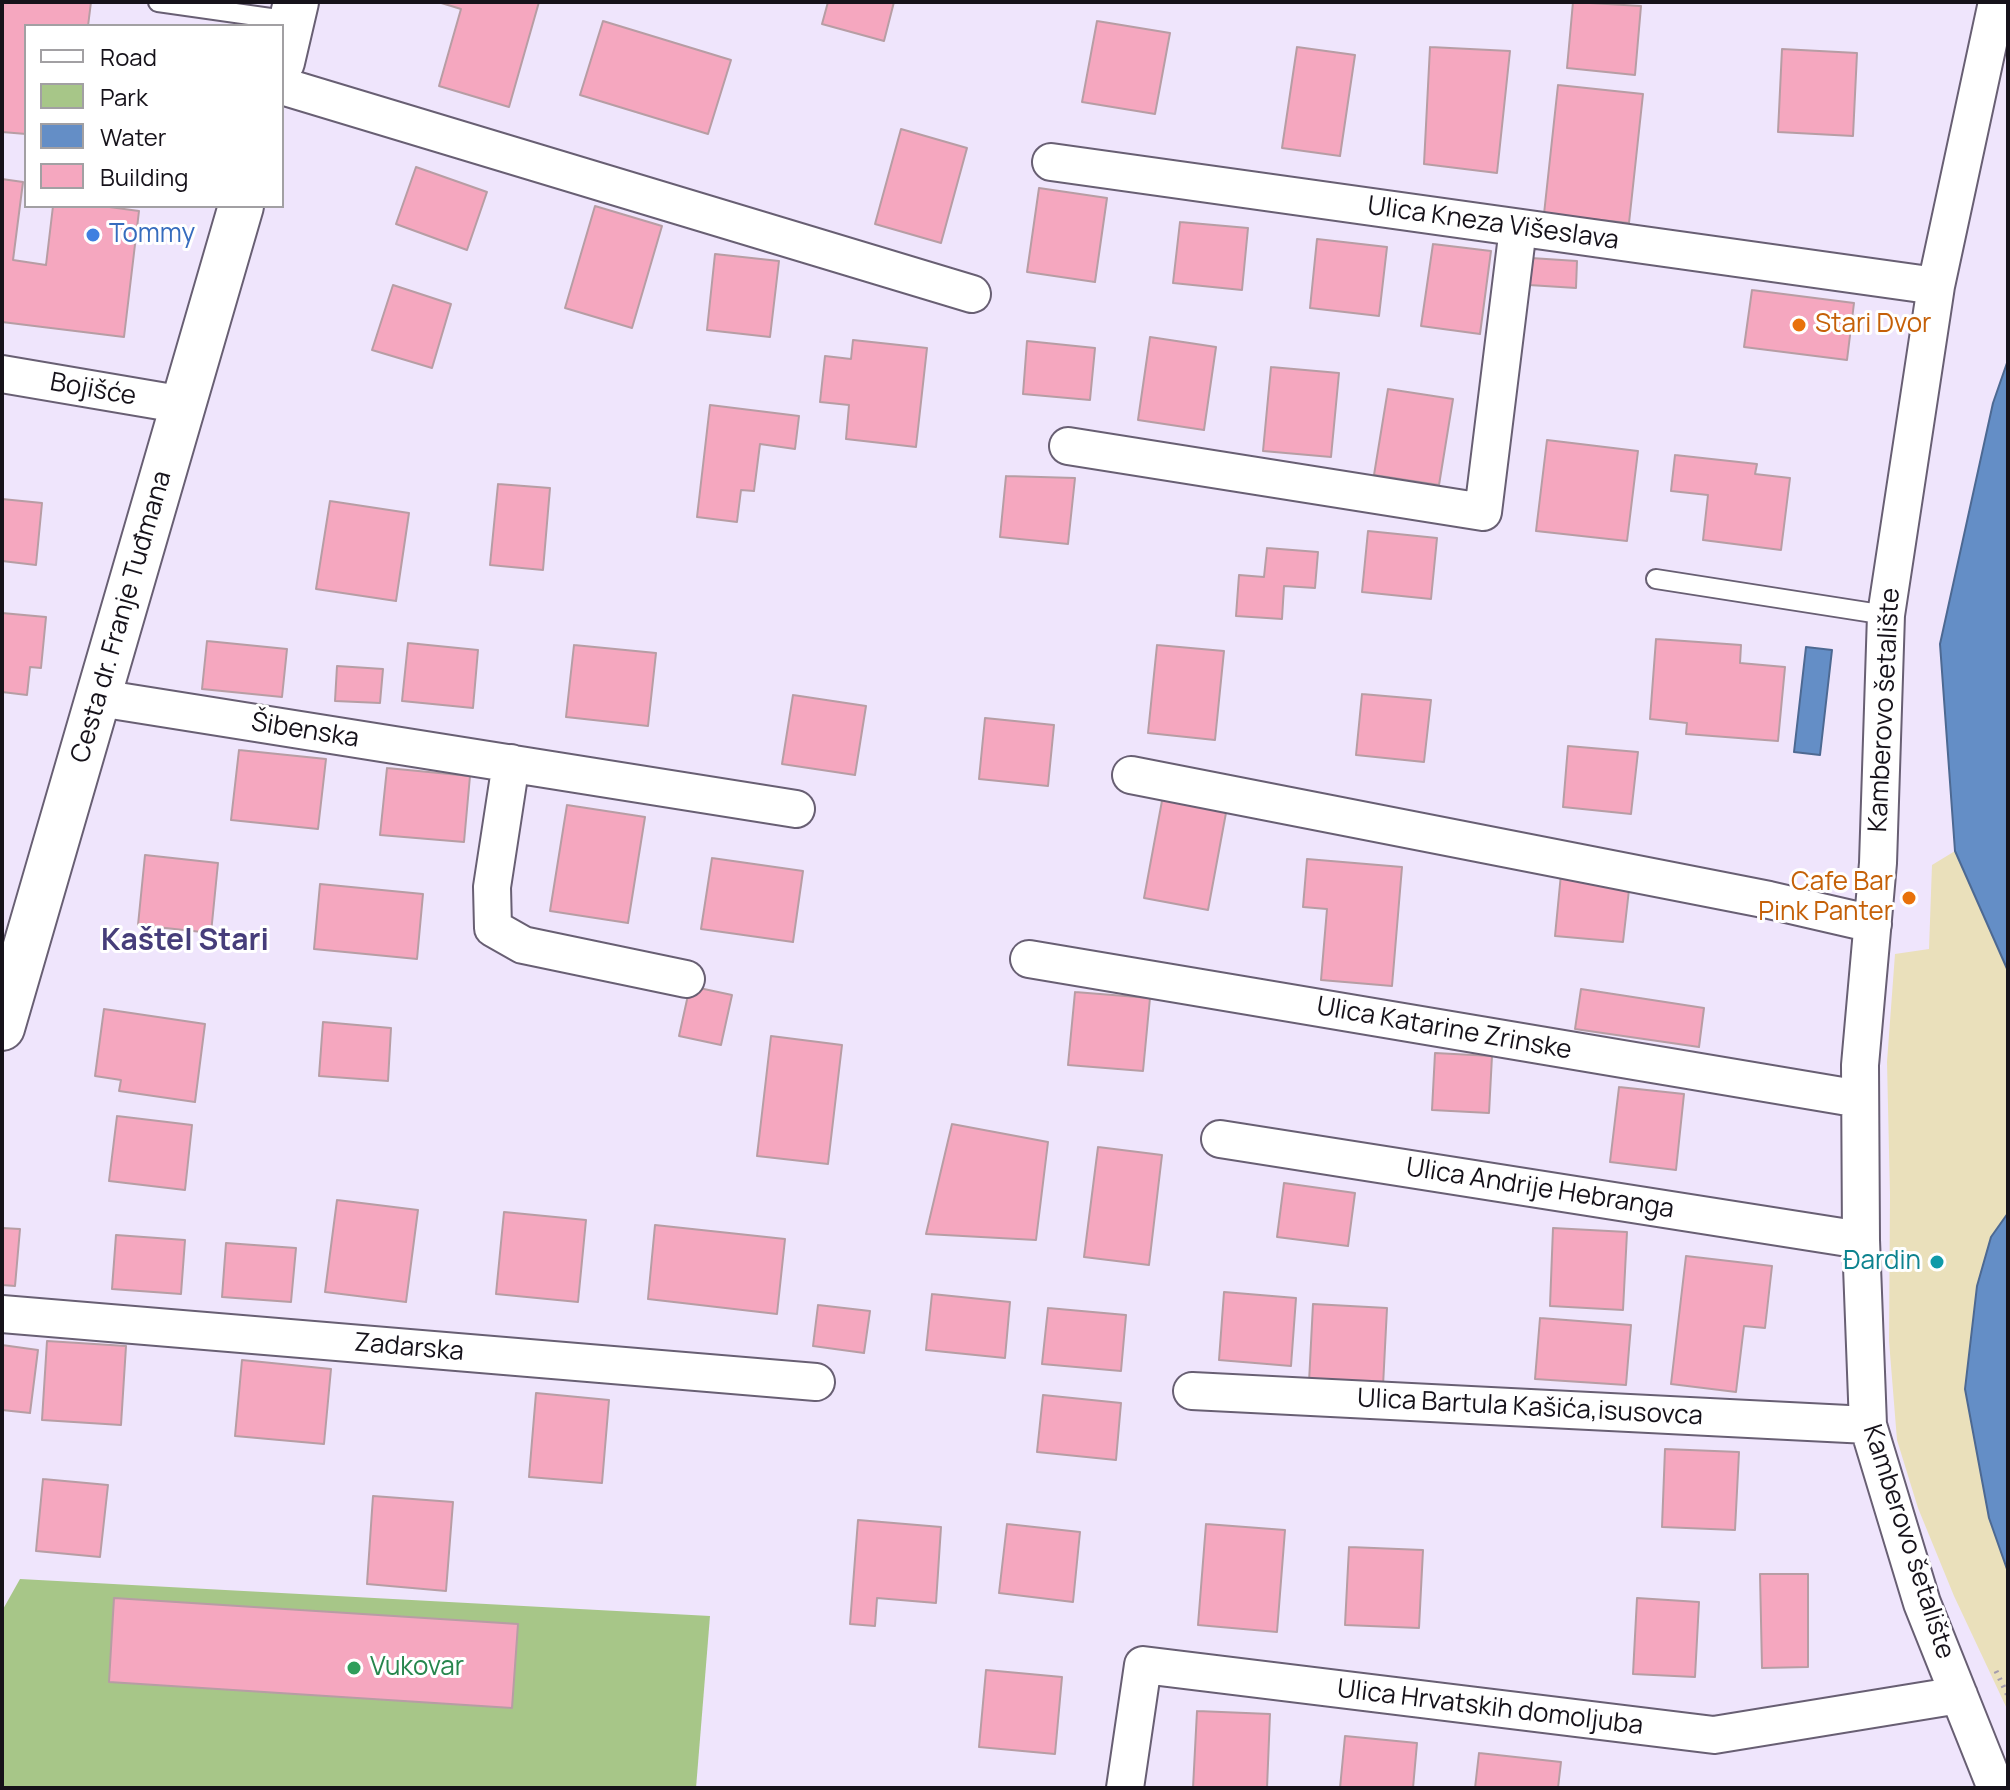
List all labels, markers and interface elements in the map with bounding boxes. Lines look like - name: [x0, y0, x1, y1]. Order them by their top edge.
- legend: [24, 24, 284, 208]
- text: Road: [100, 40, 157, 73]
- text: Park: [100, 80, 148, 113]
- text: Water: [100, 120, 167, 153]
- text: Building: [100, 160, 188, 193]
- street label: Ulica Kneza Višeslava: [1365, 191, 1621, 257]
- place label: Tommy: [109, 219, 195, 251]
- marker: Tommy: [84, 226, 102, 244]
- place label: Stari Dvor: [1815, 309, 1931, 341]
- marker: Stari Dvor: [1790, 316, 1808, 334]
- street label: Bojišće: [48, 367, 138, 413]
- street label: Cesta dr. Franje Tuđmana: [65, 467, 179, 767]
- street label: Kamberovo šetalište: [1863, 587, 1907, 833]
- street label: Šibenska: [249, 707, 361, 755]
- place label: Cafe Bar Pink Panter: [1758, 867, 1893, 928]
- marker: Cafe Bar Pink Panter: [1900, 889, 1918, 907]
- district label: Kaštel Stari: [101, 924, 269, 960]
- street label: Ulica Katarine Zrinske: [1314, 991, 1574, 1067]
- street label: Ulica Andrije Hebranga: [1404, 1152, 1676, 1226]
- place label: Đardin: [1843, 1246, 1921, 1278]
- marker: Đardin: [1928, 1253, 1946, 1271]
- street label: Zadarska: [353, 1328, 465, 1368]
- street label: Ulica Bartula Kašića,isusovca: [1356, 1383, 1704, 1433]
- street label: Kamberovo šetalište: [1855, 1421, 1961, 1663]
- place label: Vukovar: [370, 1652, 464, 1684]
- marker: Vukovar: [345, 1659, 363, 1677]
- street label: Ulica Hrvatskih domoljuba: [1335, 1674, 1645, 1742]

